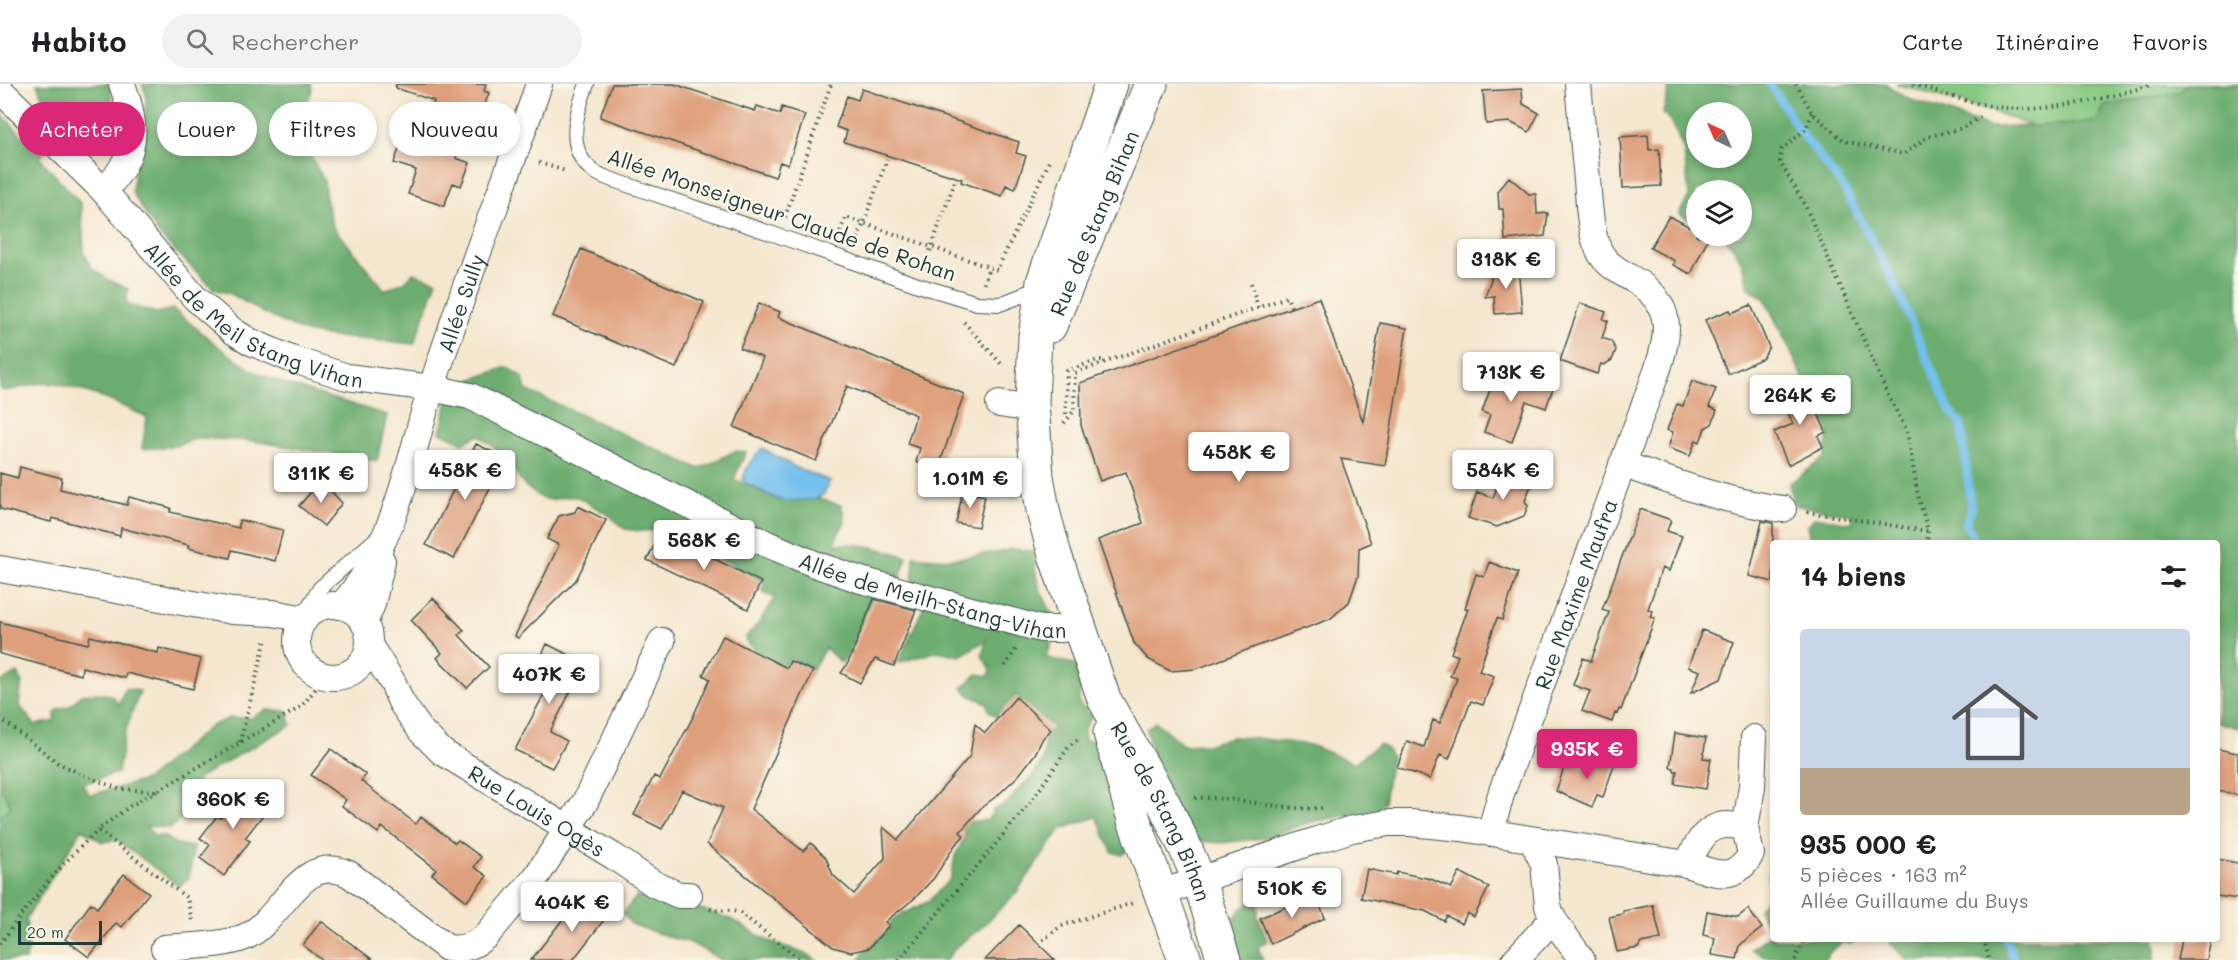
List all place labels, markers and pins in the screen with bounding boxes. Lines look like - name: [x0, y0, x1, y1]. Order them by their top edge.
- pin: 318K €: [1457, 239, 1555, 290]
- pin: 713K €: [1462, 352, 1560, 403]
- pin: 264K €: [1751, 375, 1849, 426]
- pin: 458K €: [1190, 432, 1288, 483]
- pin: 458K €: [416, 450, 514, 501]
- pin: 584K €: [1454, 450, 1552, 501]
- pin: 311K €: [272, 453, 370, 504]
- pin: 1.01M €: [915, 458, 1025, 509]
- pin: 568K €: [655, 520, 753, 571]
- pin: 407K €: [500, 654, 598, 705]
- pin: 935K €: [1538, 729, 1636, 780]
- pin: 360K €: [184, 779, 282, 830]
- pin: 510K €: [1243, 868, 1341, 919]
- pin: 404K €: [523, 882, 621, 933]

